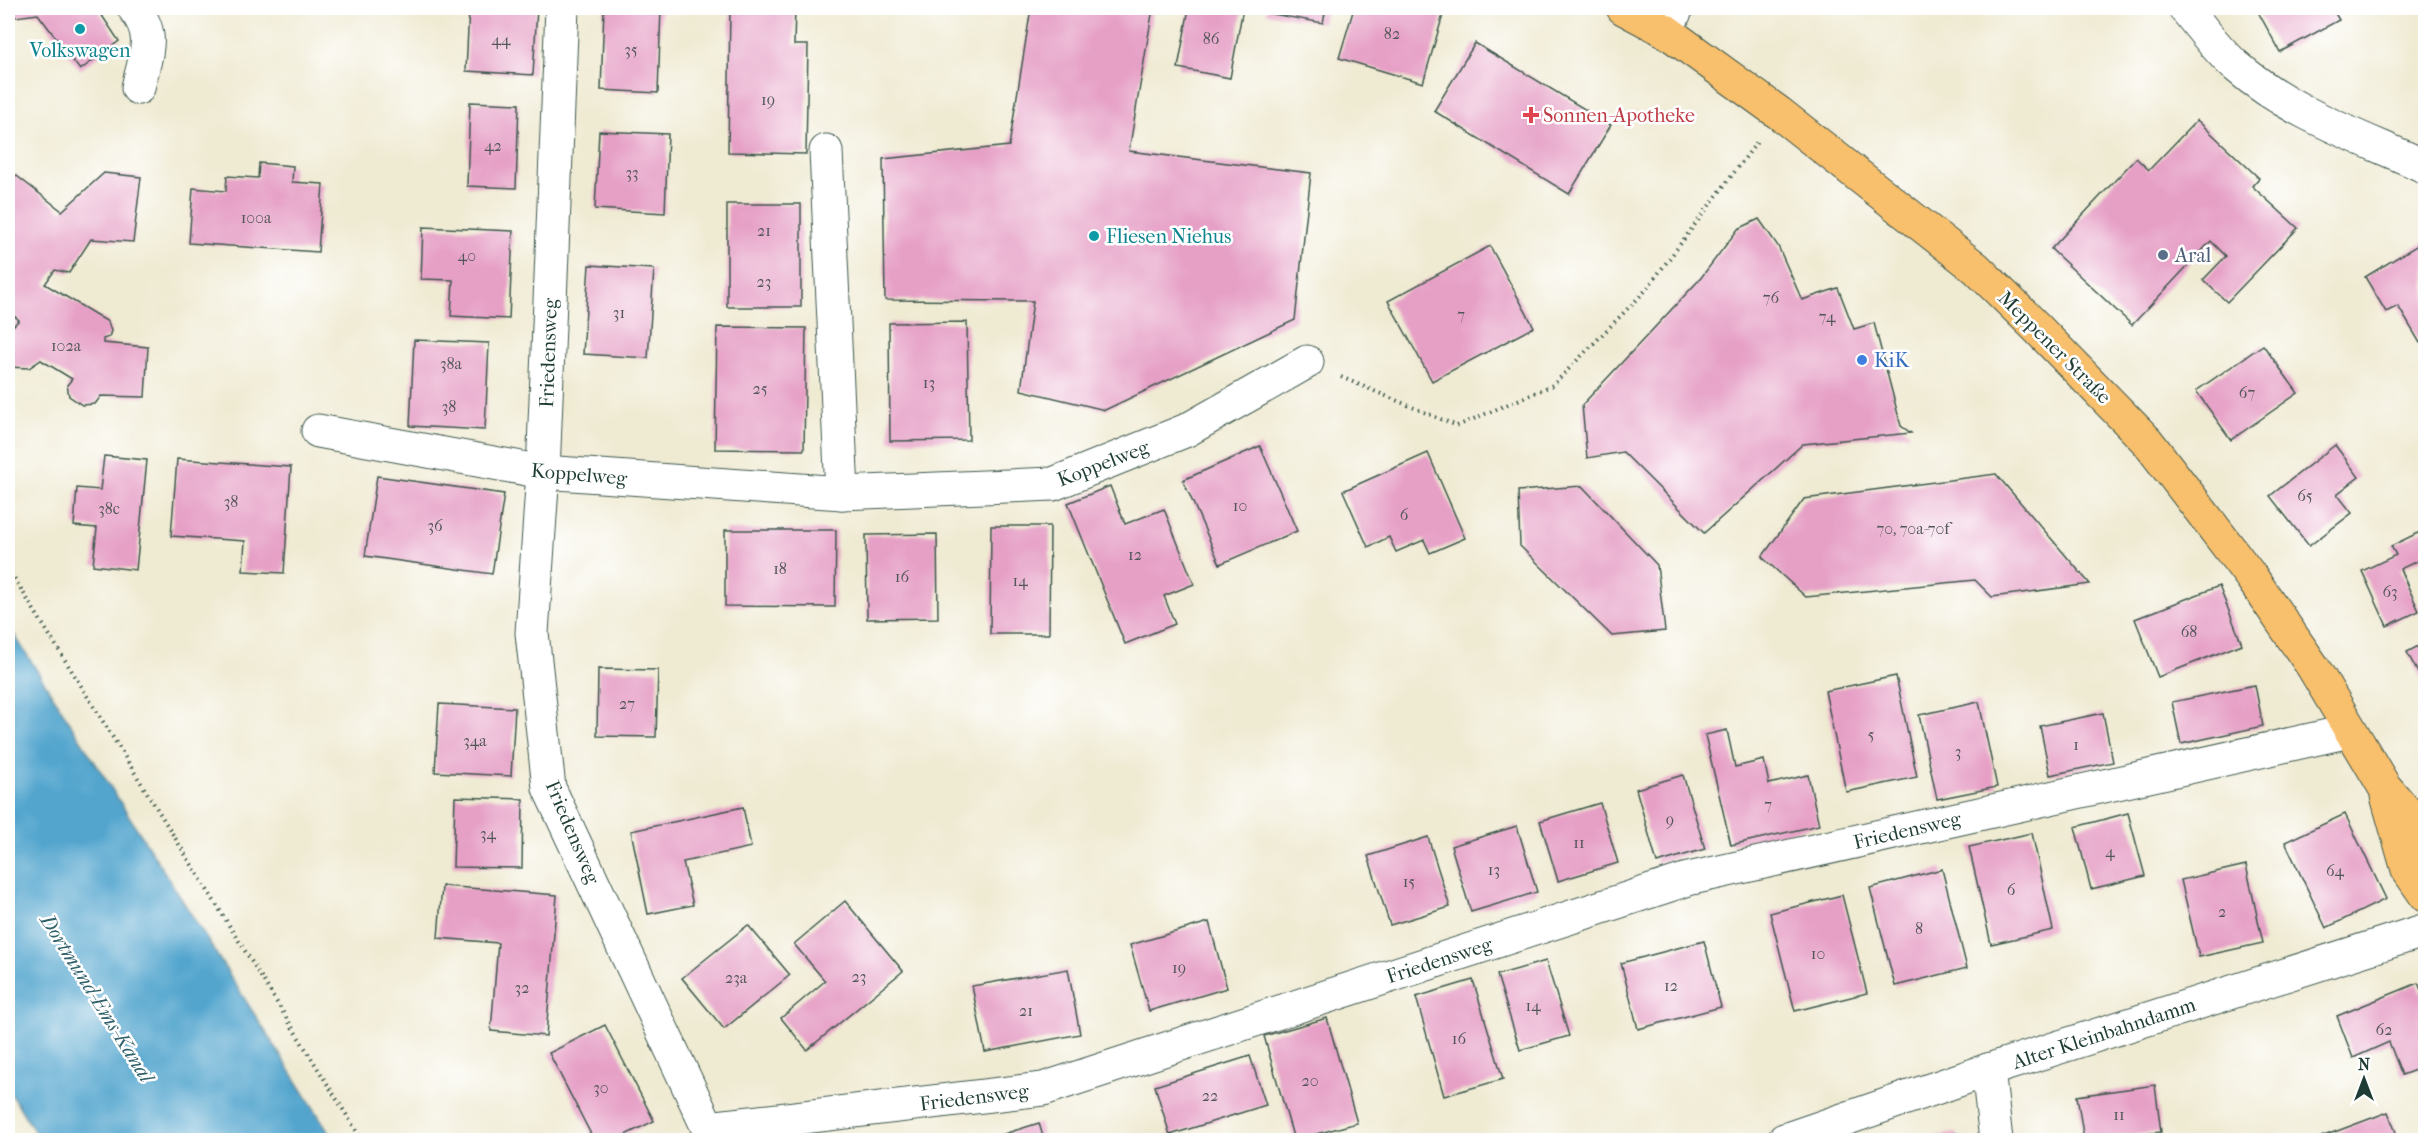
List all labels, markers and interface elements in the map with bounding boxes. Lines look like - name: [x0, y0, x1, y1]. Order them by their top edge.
- marker: Volkswagen: [73, 22, 87, 36]
- house number: 82: [1384, 24, 1400, 43]
- house number: 86: [1203, 29, 1220, 48]
- house number: 44: [492, 30, 511, 49]
- place label: Volkswagen: [28, 39, 131, 62]
- house number: 35: [624, 40, 638, 59]
- house number: 19: [761, 90, 775, 109]
- place label: Sonnen-Apotheke: [1543, 104, 1695, 127]
- marker: Sonnen-Apotheke: [1524, 108, 1538, 122]
- house number: 42: [484, 136, 502, 155]
- house number: 33: [625, 163, 639, 182]
- house number: 100a: [241, 208, 272, 227]
- house number: 21: [757, 221, 771, 240]
- place label: Fliesen Niehus: [1106, 225, 1231, 248]
- marker: Fliesen Niehus: [1087, 229, 1101, 243]
- place label: Aral: [2174, 244, 2212, 267]
- house number: 40: [458, 246, 476, 265]
- marker: Aral: [2156, 248, 2170, 262]
- house number: 23: [757, 272, 771, 291]
- street label: Meppener Straße: [1994, 286, 2116, 409]
- house number: 76: [1763, 288, 1780, 307]
- street label: Friedensweg: [535, 297, 562, 408]
- house number: 31: [613, 303, 625, 322]
- house number: 7: [1457, 305, 1465, 324]
- house number: 74: [1819, 307, 1836, 326]
- house number: 102a: [51, 336, 82, 355]
- place label: KiK: [1874, 349, 1910, 372]
- marker: KiK: [1855, 353, 1869, 367]
- house number: 38a: [440, 354, 463, 373]
- house number: 13: [923, 373, 935, 392]
- house number: 25: [752, 379, 768, 398]
- house number: 67: [2239, 383, 2255, 402]
- house number: 38: [442, 397, 456, 416]
- street label: Koppelweg: [1054, 435, 1153, 491]
- street label: Koppelweg: [530, 459, 628, 490]
- house number: 65: [2297, 486, 2313, 505]
- house number: 38: [224, 492, 238, 511]
- house number: 10: [1233, 496, 1247, 515]
- house number: 38c: [98, 499, 120, 518]
- house number: 6: [1400, 505, 1409, 524]
- house number: 36: [427, 516, 443, 535]
- house number: 70, 70a-70f: [1876, 519, 1953, 538]
- house number: 12: [1128, 545, 1142, 564]
- house number: 18: [773, 559, 787, 578]
- house number: 16: [895, 567, 909, 586]
- house number: 14: [1012, 571, 1028, 590]
- house number: 63: [2382, 582, 2398, 601]
- house number: 68: [2181, 622, 2197, 641]
- house number: 27: [619, 694, 635, 713]
- house number: 5: [1868, 725, 1875, 744]
- house number: 34a: [463, 731, 487, 750]
- house number: 1: [2073, 735, 2079, 754]
- house number: 3: [1955, 742, 1961, 761]
- street label: Friedensweg: [541, 777, 605, 887]
- house number: 7: [1764, 795, 1772, 814]
- street label: Friedensweg: [1851, 807, 1963, 854]
- house number: 9: [1666, 810, 1674, 829]
- house number: 34: [480, 824, 497, 843]
- house number: 11: [1573, 833, 1585, 852]
- house number: 4: [2105, 842, 2115, 861]
- house number: 13: [1488, 860, 1500, 879]
- house number: 64: [2326, 861, 2345, 880]
- house number: 15: [1403, 872, 1415, 891]
- house number: 6: [2007, 880, 2016, 899]
- house number: 2: [2218, 902, 2226, 921]
- water label: Dortmund-Ems-Kanal: [34, 908, 160, 1089]
- house number: 8: [1915, 919, 1923, 938]
- street label: Friedensweg: [1383, 932, 1495, 988]
- house number: 10: [1811, 944, 1825, 963]
- house number: 19: [1172, 958, 1186, 977]
- house number: 23: [852, 967, 866, 986]
- house number: 23a: [725, 968, 748, 987]
- house number: 12: [1664, 976, 1678, 995]
- house number: 32: [515, 978, 529, 997]
- street label: Alter Kleinbahndamm: [2009, 993, 2199, 1074]
- house number: 14: [1525, 996, 1541, 1015]
- house number: 21: [1019, 1001, 1033, 1020]
- house number: 62: [2376, 1020, 2392, 1039]
- house number: 16: [1452, 1029, 1466, 1048]
- north arrow: [2334, 1049, 2394, 1109]
- text: N: [2358, 1055, 2371, 1074]
- house number: 20: [1301, 1071, 1319, 1090]
- house number: 30: [593, 1078, 609, 1097]
- street label: Friedensweg: [918, 1079, 1030, 1116]
- house number: 22: [1202, 1086, 1218, 1105]
- house number: 11: [2113, 1105, 2125, 1124]

